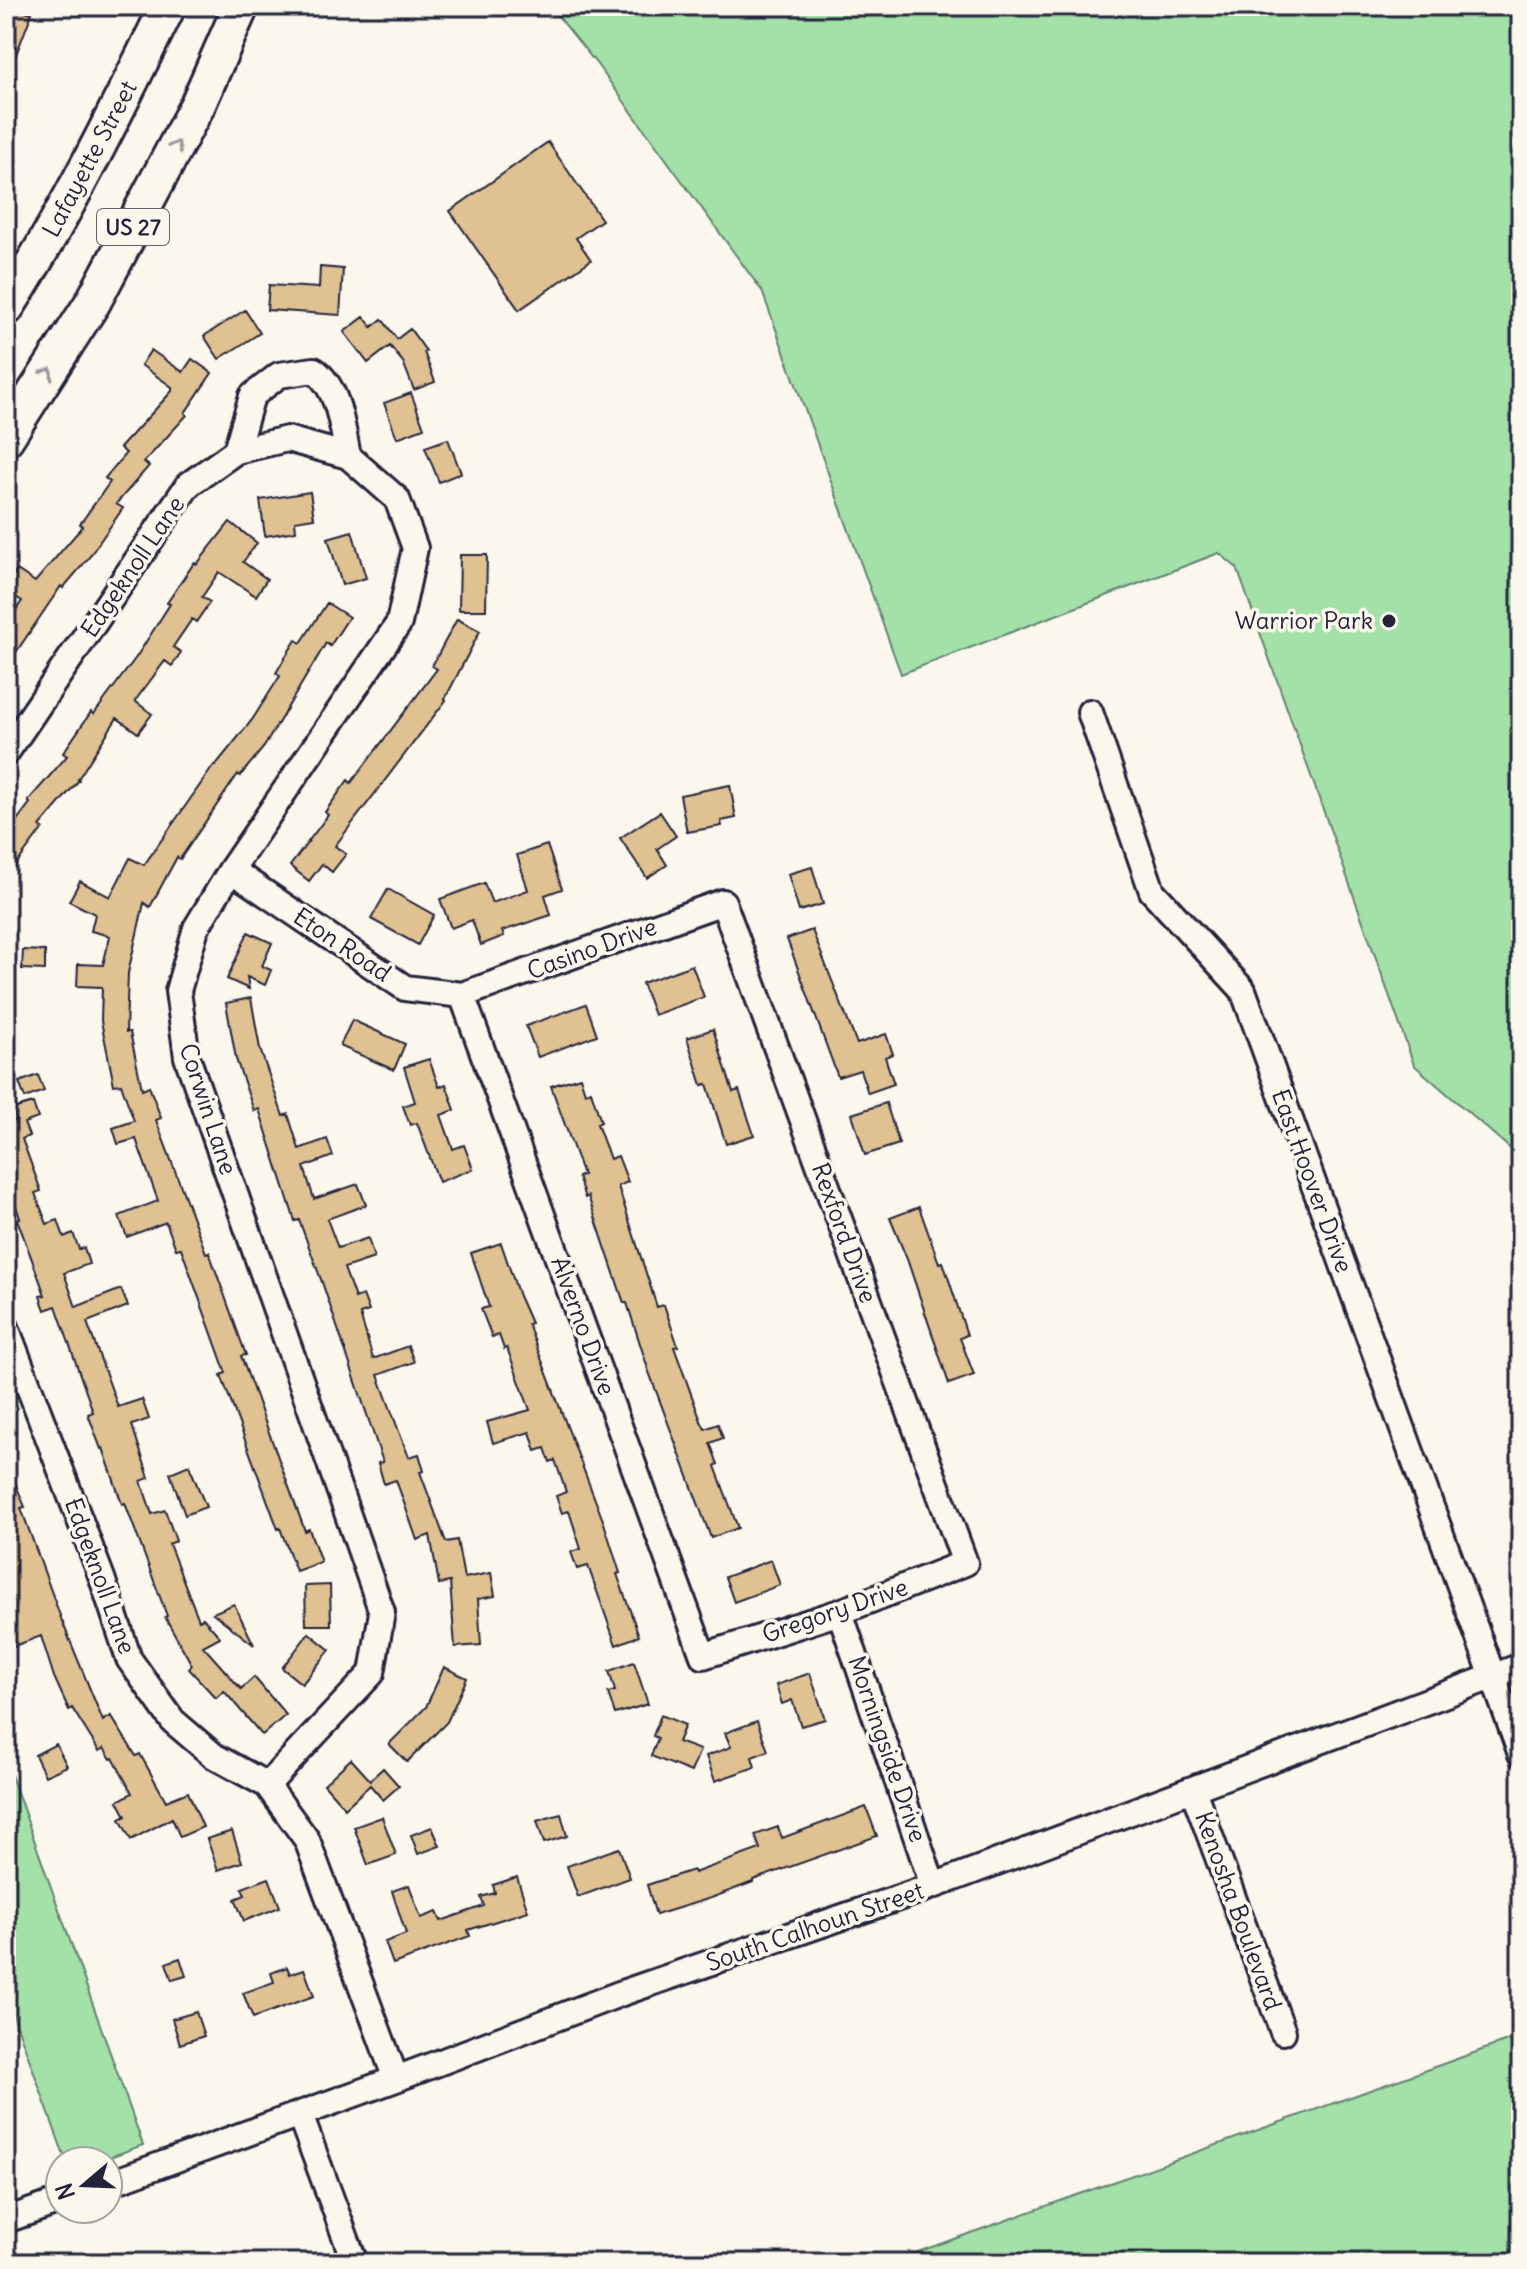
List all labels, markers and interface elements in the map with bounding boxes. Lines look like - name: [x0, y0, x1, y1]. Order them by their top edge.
- street label: Lafayette Street: [35, 75, 143, 242]
- one-way arrow: [166, 140, 181, 155]
- road number: US 27: [97, 209, 169, 245]
- one-way arrow: [38, 367, 53, 381]
- street label: Edgeknoll Lane: [74, 490, 190, 643]
- place label: Warrior Park: [1235, 605, 1373, 635]
- marker: Warrior Park: [1380, 612, 1398, 630]
- street label: Eton Road: [288, 901, 397, 988]
- street label: Casino Drive: [523, 911, 660, 985]
- street label: Corwin Lane: [174, 1039, 244, 1178]
- street label: East Hoover Drive: [1266, 1085, 1360, 1277]
- street label: Rexford Drive: [806, 1159, 884, 1307]
- street label: Alverno Drive: [545, 1252, 623, 1399]
- street label: Edgeknoll Lane: [59, 1494, 143, 1658]
- street label: Gregory Drive: [758, 1571, 911, 1649]
- street label: Morningside Drive: [842, 1652, 934, 1846]
- street label: Kenosha Boulevard: [1189, 1807, 1289, 2014]
- street label: South Calhoun Street: [702, 1875, 927, 1977]
- north arrow: [44, 2145, 124, 2225]
- text: N: [49, 2180, 81, 2203]

